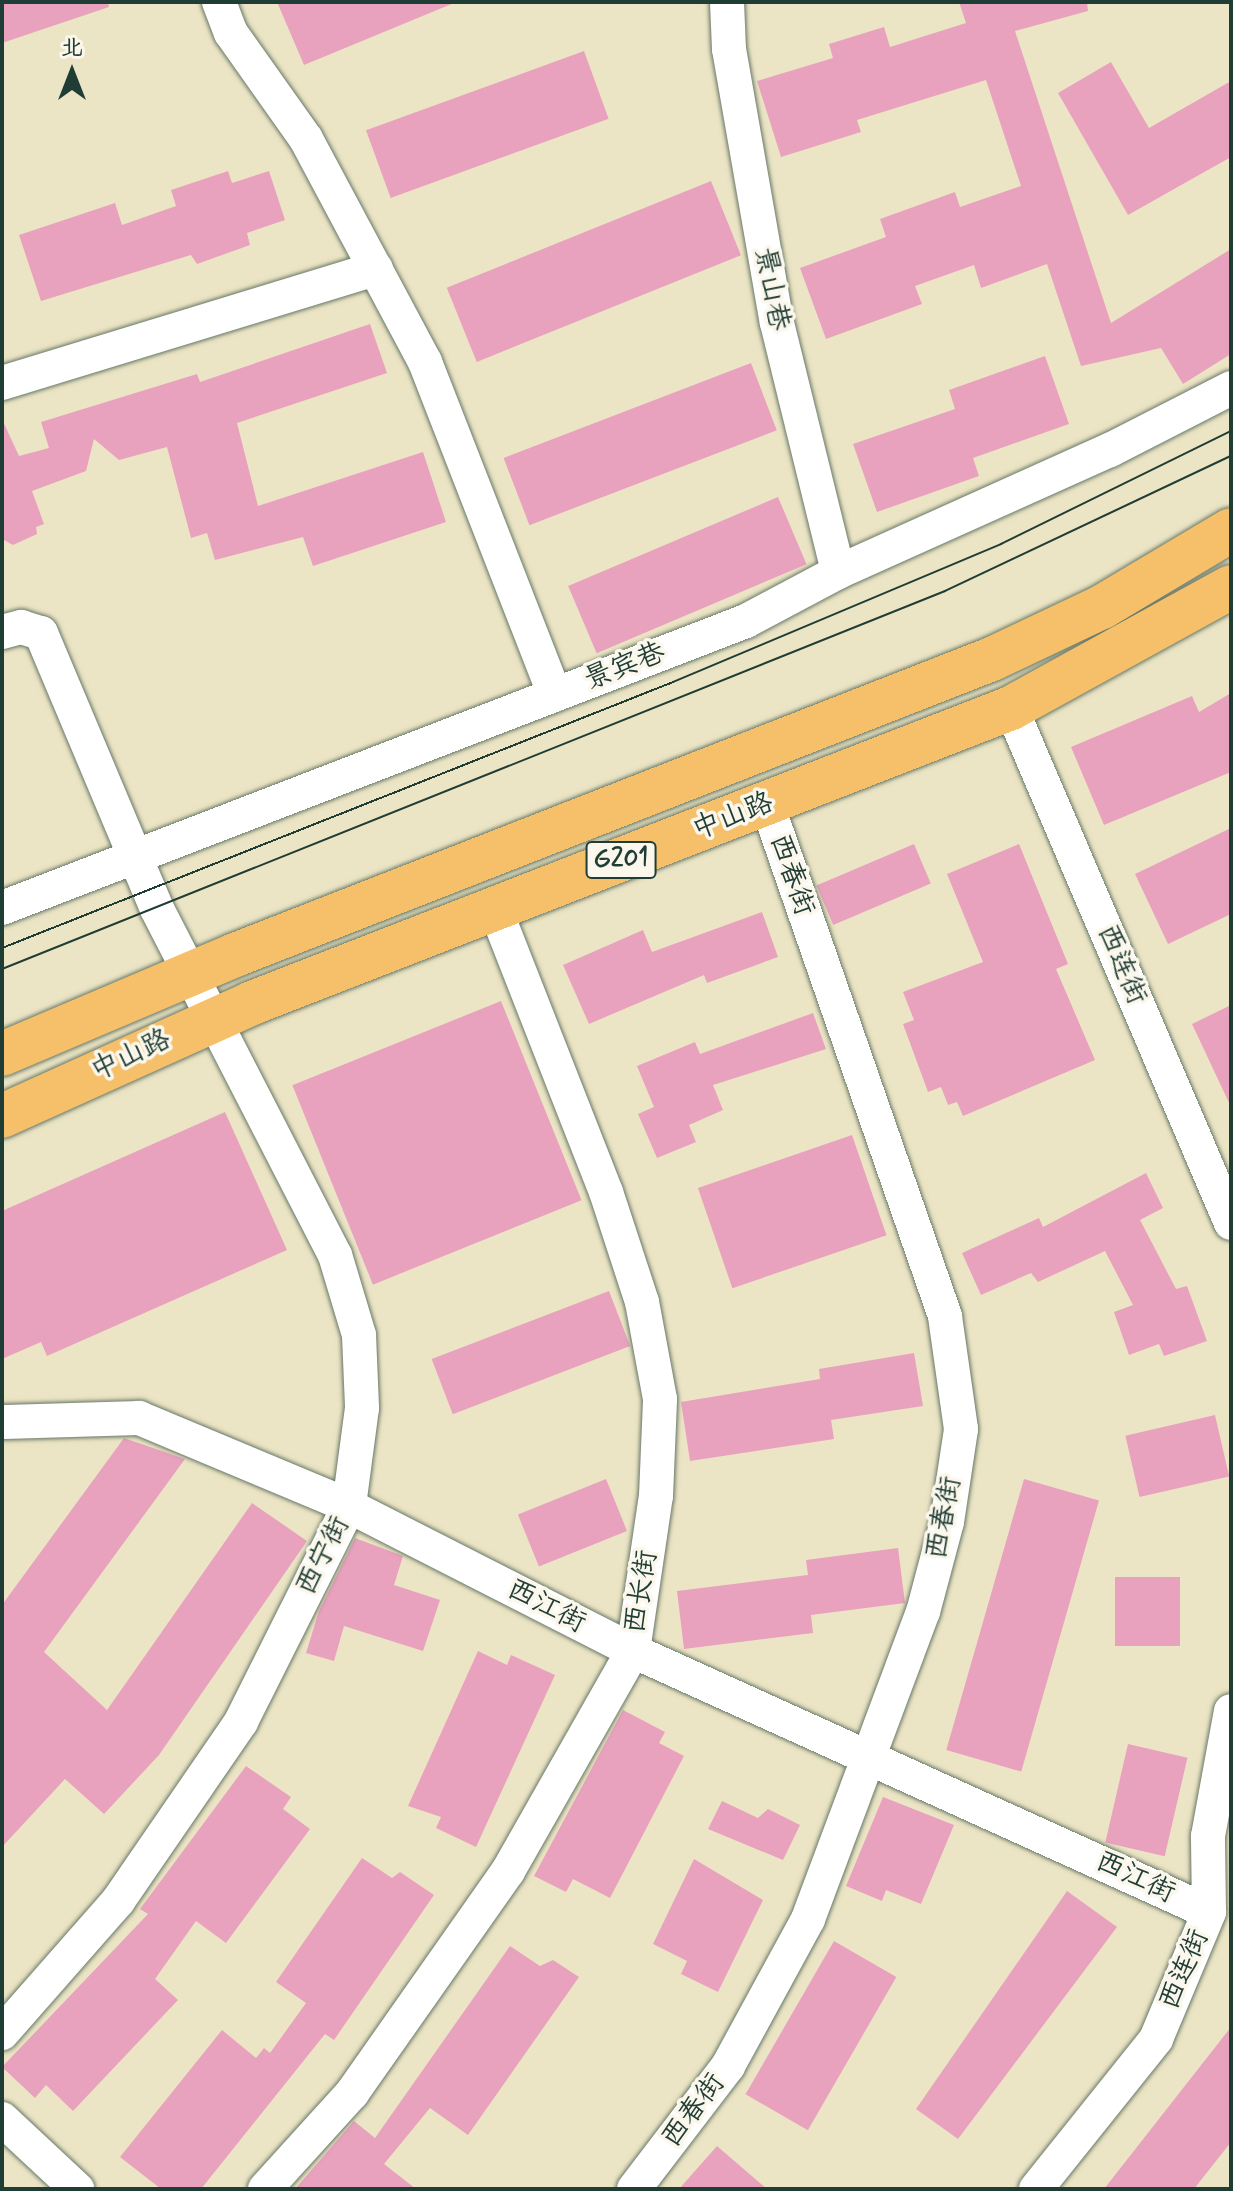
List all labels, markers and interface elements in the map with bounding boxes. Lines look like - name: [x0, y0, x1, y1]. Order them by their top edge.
- north arrow: [32, 32, 112, 112]
- text: 北: [61, 34, 83, 62]
- street label: 景山巷: [746, 245, 796, 333]
- street label: 景宾巷: [580, 636, 670, 698]
- street label: 中山路: [688, 786, 778, 848]
- street label: 西春街: [761, 830, 821, 920]
- road number: G201: [585, 838, 657, 882]
- street label: 西连街: [1089, 920, 1153, 1010]
- street label: 中山路: [86, 1023, 176, 1089]
- street label: 西春街: [920, 1474, 970, 1562]
- street label: 西宁街: [290, 1511, 358, 1601]
- street label: 西长街: [619, 1548, 665, 1636]
- street label: 西江街: [501, 1573, 591, 1641]
- street label: 西江街: [1090, 1845, 1180, 1911]
- street label: 西连街: [1153, 1925, 1217, 2015]
- street label: 西春街: [655, 2067, 733, 2155]

